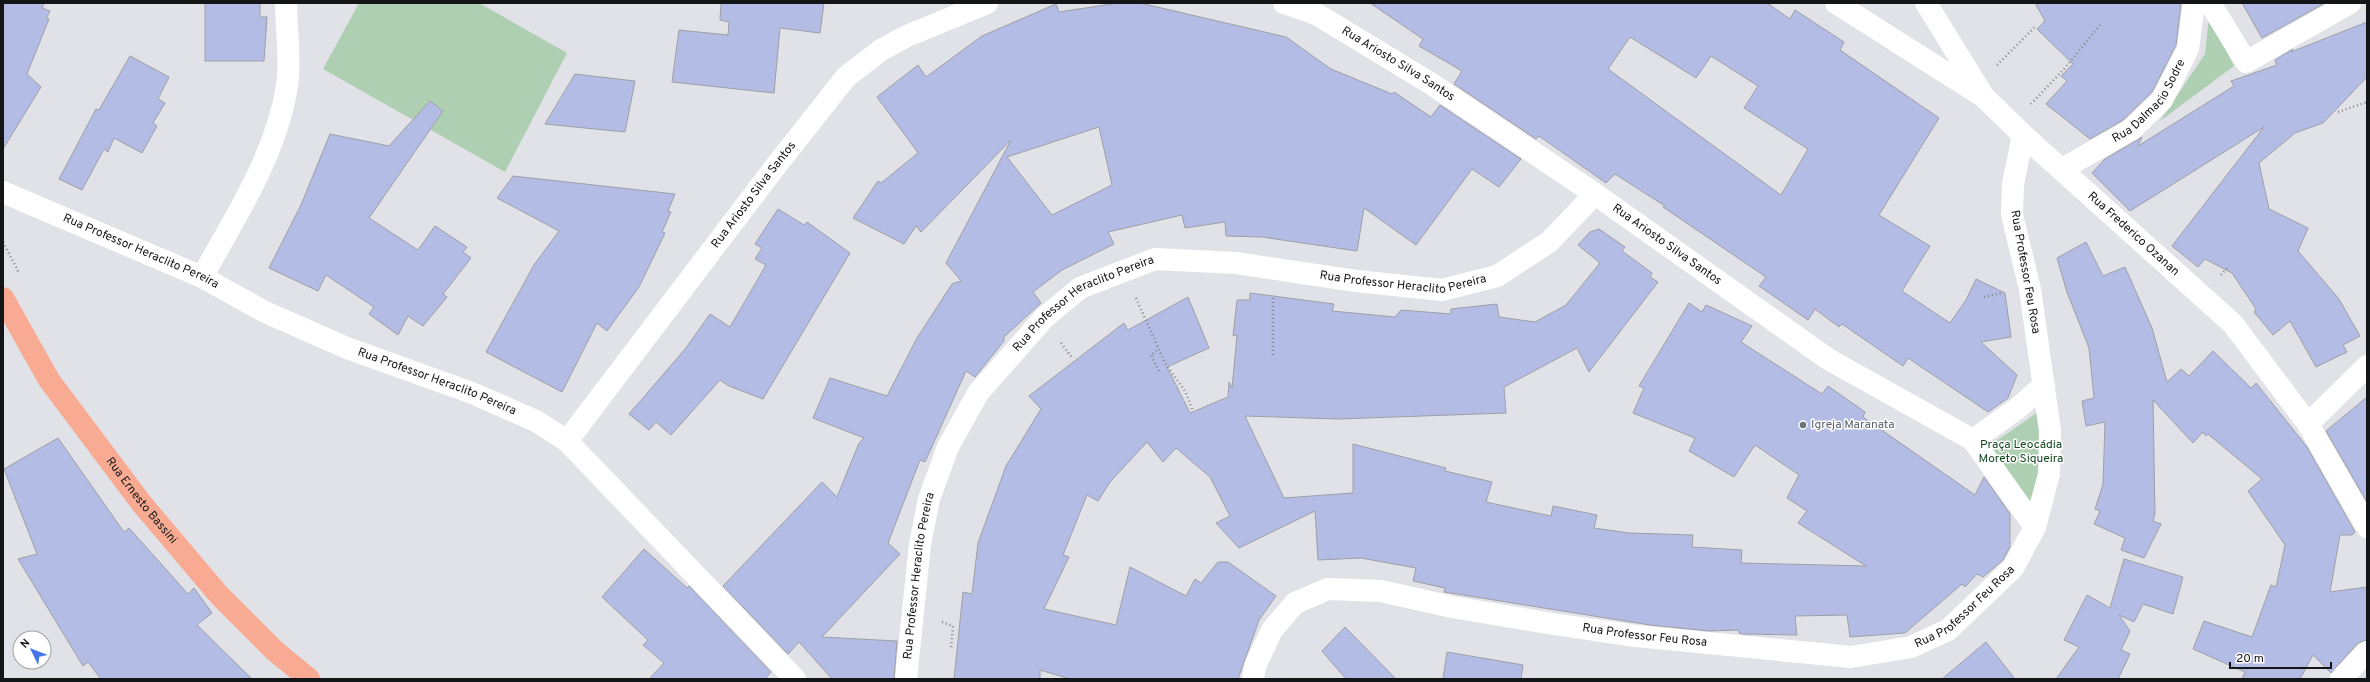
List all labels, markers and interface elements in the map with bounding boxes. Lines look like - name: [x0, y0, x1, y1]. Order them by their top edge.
- street label: Rua Ariosto Silva Santos: [1338, 23, 1458, 105]
- street label: Rua Dalmacio Sodre: [2109, 57, 2189, 147]
- street label: Rua Ariosto Silva Santos: [708, 138, 800, 252]
- street label: Rua Frederico Ozanan: [2084, 189, 2183, 280]
- street label: Rua Ariosto Silva Santos: [1609, 201, 1725, 289]
- street label: Rua Professor Feu Rosa: [2006, 209, 2044, 335]
- street label: Rua Professor Heraclito Pereira: [60, 210, 222, 293]
- street label: Rua Professor Heraclito Pereira: [1010, 252, 1156, 356]
- street label: Rua Professor Heraclito Pereira: [1319, 268, 1488, 298]
- street label: Rua Professor Heraclito Pereira: [355, 344, 519, 419]
- place label: Igreja Maranata: [1811, 417, 1895, 433]
- marker: Igreja Maranata: [1798, 420, 1808, 430]
- park label: Praça Leocádia Moreto Siqueira: [1979, 437, 2063, 467]
- street label: Rua Ernesto Bassini: [102, 454, 181, 548]
- street label: Rua Professor Heraclito Pereira: [900, 490, 939, 660]
- street label: Rua Professor Feu Rosa: [1912, 562, 2019, 652]
- street label: Rua Professor Feu Rosa: [1581, 620, 1708, 651]
- north arrow: [12, 630, 52, 670]
- text: N: [18, 636, 33, 652]
- scale bar: [2230, 644, 2331, 670]
- text: 20 m: [2236, 651, 2264, 667]

